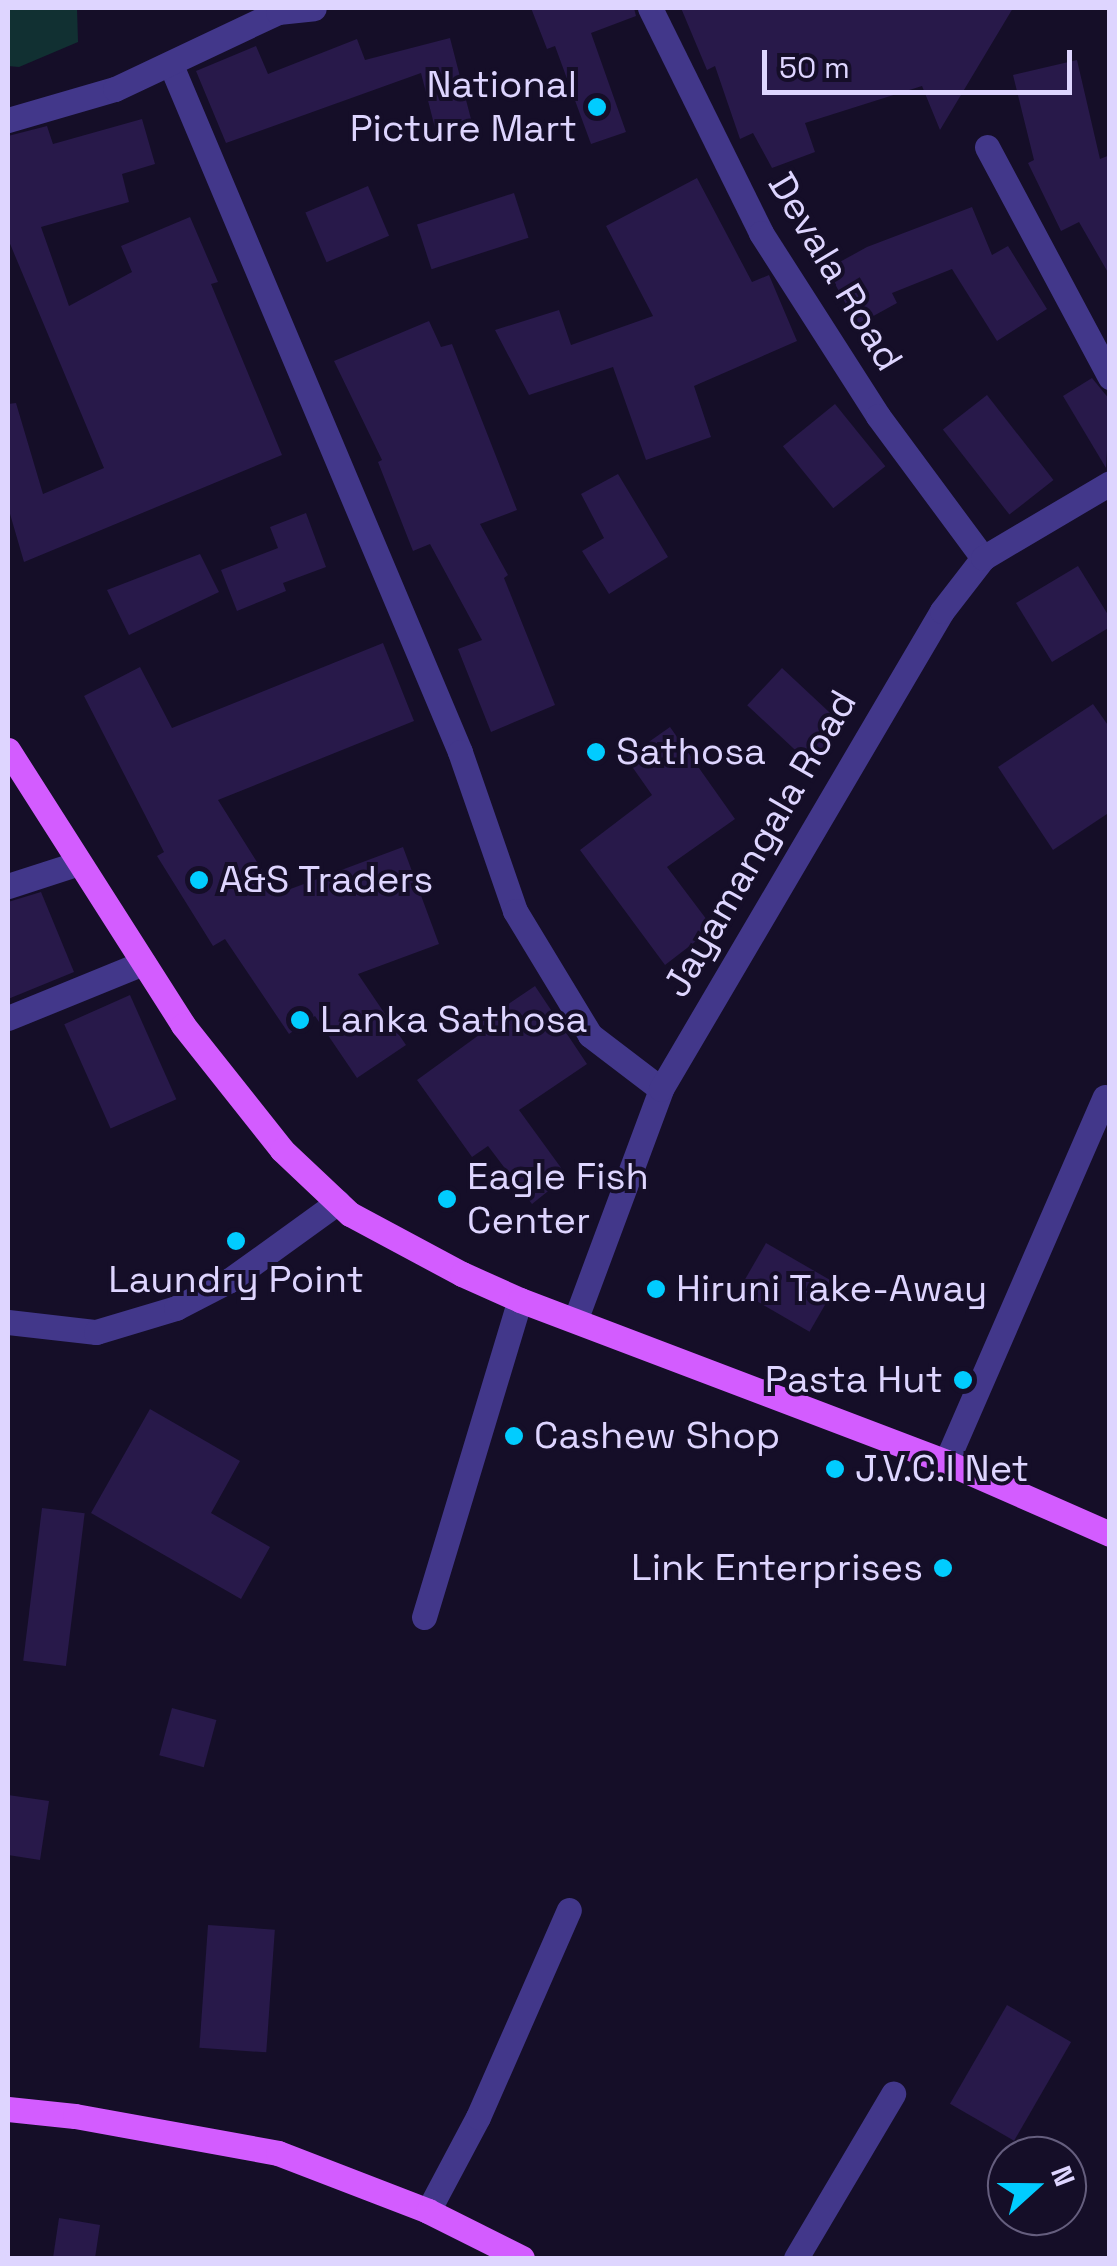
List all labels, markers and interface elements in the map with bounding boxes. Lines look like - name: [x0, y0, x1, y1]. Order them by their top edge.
- scale bar: [767, 30, 1077, 92]
- text: 50 m: [779, 48, 850, 87]
- place label: National Picture Mart: [350, 62, 577, 152]
- marker: National Picture Mart: [586, 96, 608, 118]
- street label: Devala Road: [758, 165, 912, 379]
- street label: Jayamangala Road: [654, 683, 866, 1005]
- place label: Sathosa: [616, 729, 766, 775]
- marker: Sathosa: [585, 741, 607, 763]
- place label: A&S Traders: [219, 857, 434, 903]
- marker: A&S Traders: [188, 869, 210, 891]
- place label: Lanka Sathosa: [320, 997, 587, 1043]
- marker: Lanka Sathosa: [289, 1009, 311, 1031]
- place label: Eagle Fish Center: [467, 1154, 649, 1244]
- marker: Eagle Fish Center: [436, 1188, 458, 1210]
- marker: Laundry Point: [225, 1230, 247, 1252]
- place label: Laundry Point: [108, 1257, 364, 1303]
- place label: Hiruni Take-Away: [676, 1266, 988, 1312]
- marker: Hiruni Take-Away: [645, 1278, 667, 1300]
- place label: Pasta Hut: [765, 1357, 943, 1403]
- marker: Pasta Hut: [952, 1369, 974, 1391]
- place label: Cashew Shop: [534, 1413, 780, 1459]
- marker: Cashew Shop: [503, 1425, 525, 1447]
- place label: J.V.C.I Net: [855, 1446, 1029, 1492]
- marker: J.V.C.I Net: [824, 1458, 846, 1480]
- place label: Link Enterprises: [631, 1545, 923, 1591]
- marker: Link Enterprises: [932, 1557, 954, 1579]
- north arrow: [987, 2136, 1087, 2236]
- text: N: [1043, 2161, 1083, 2191]

